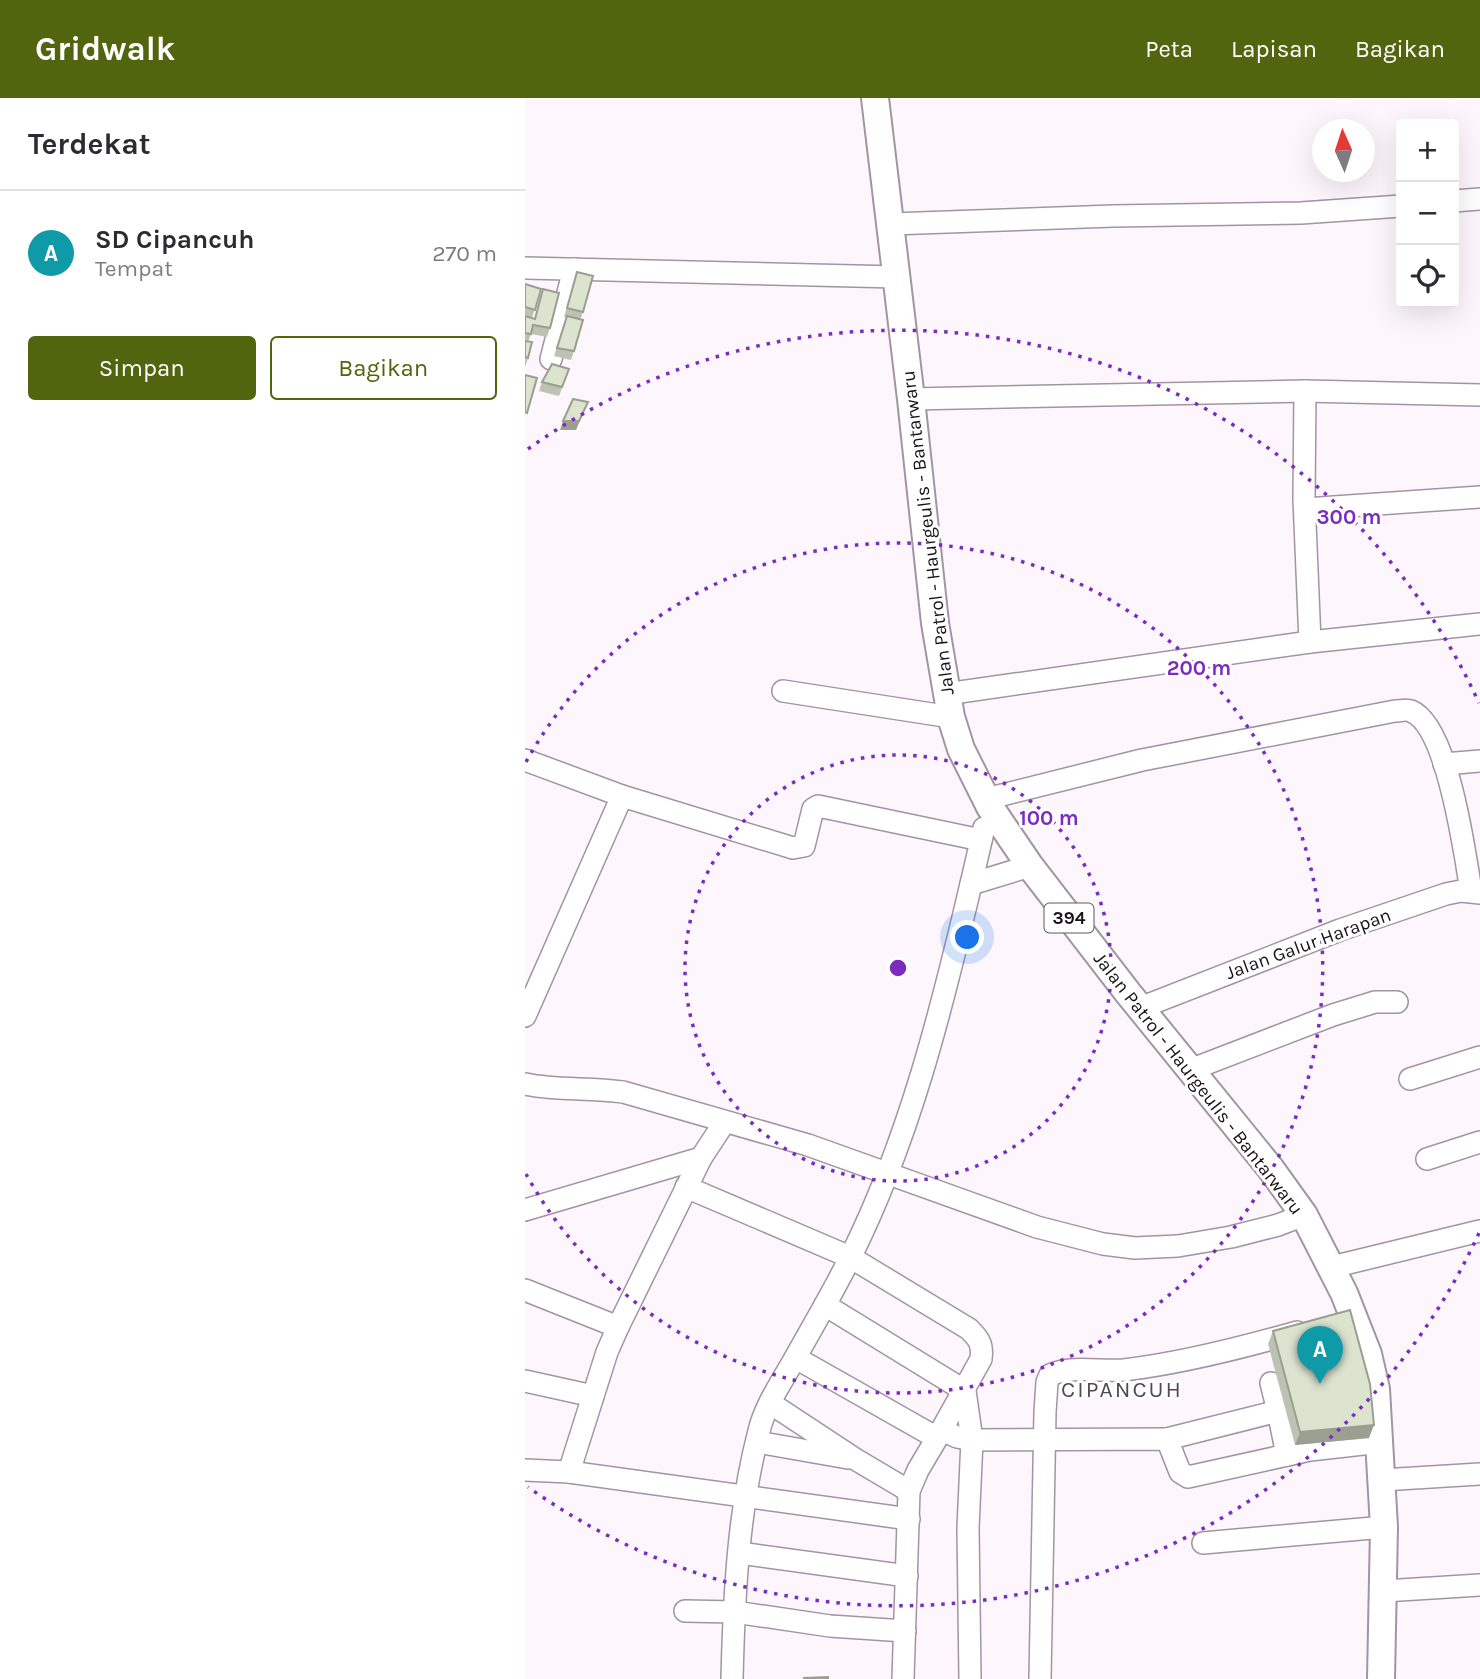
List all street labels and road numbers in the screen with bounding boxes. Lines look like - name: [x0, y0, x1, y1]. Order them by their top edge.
- street label: Jalan Patrol - Haurgeulis - Bantarwaru: [897, 369, 959, 696]
- road number: 394: [1045, 904, 1093, 932]
- street label: Jalan Galur Harapan: [1223, 904, 1394, 984]
- street label: Jalan Patrol - Haurgeulis - Bantarwaru: [1089, 948, 1307, 1219]

